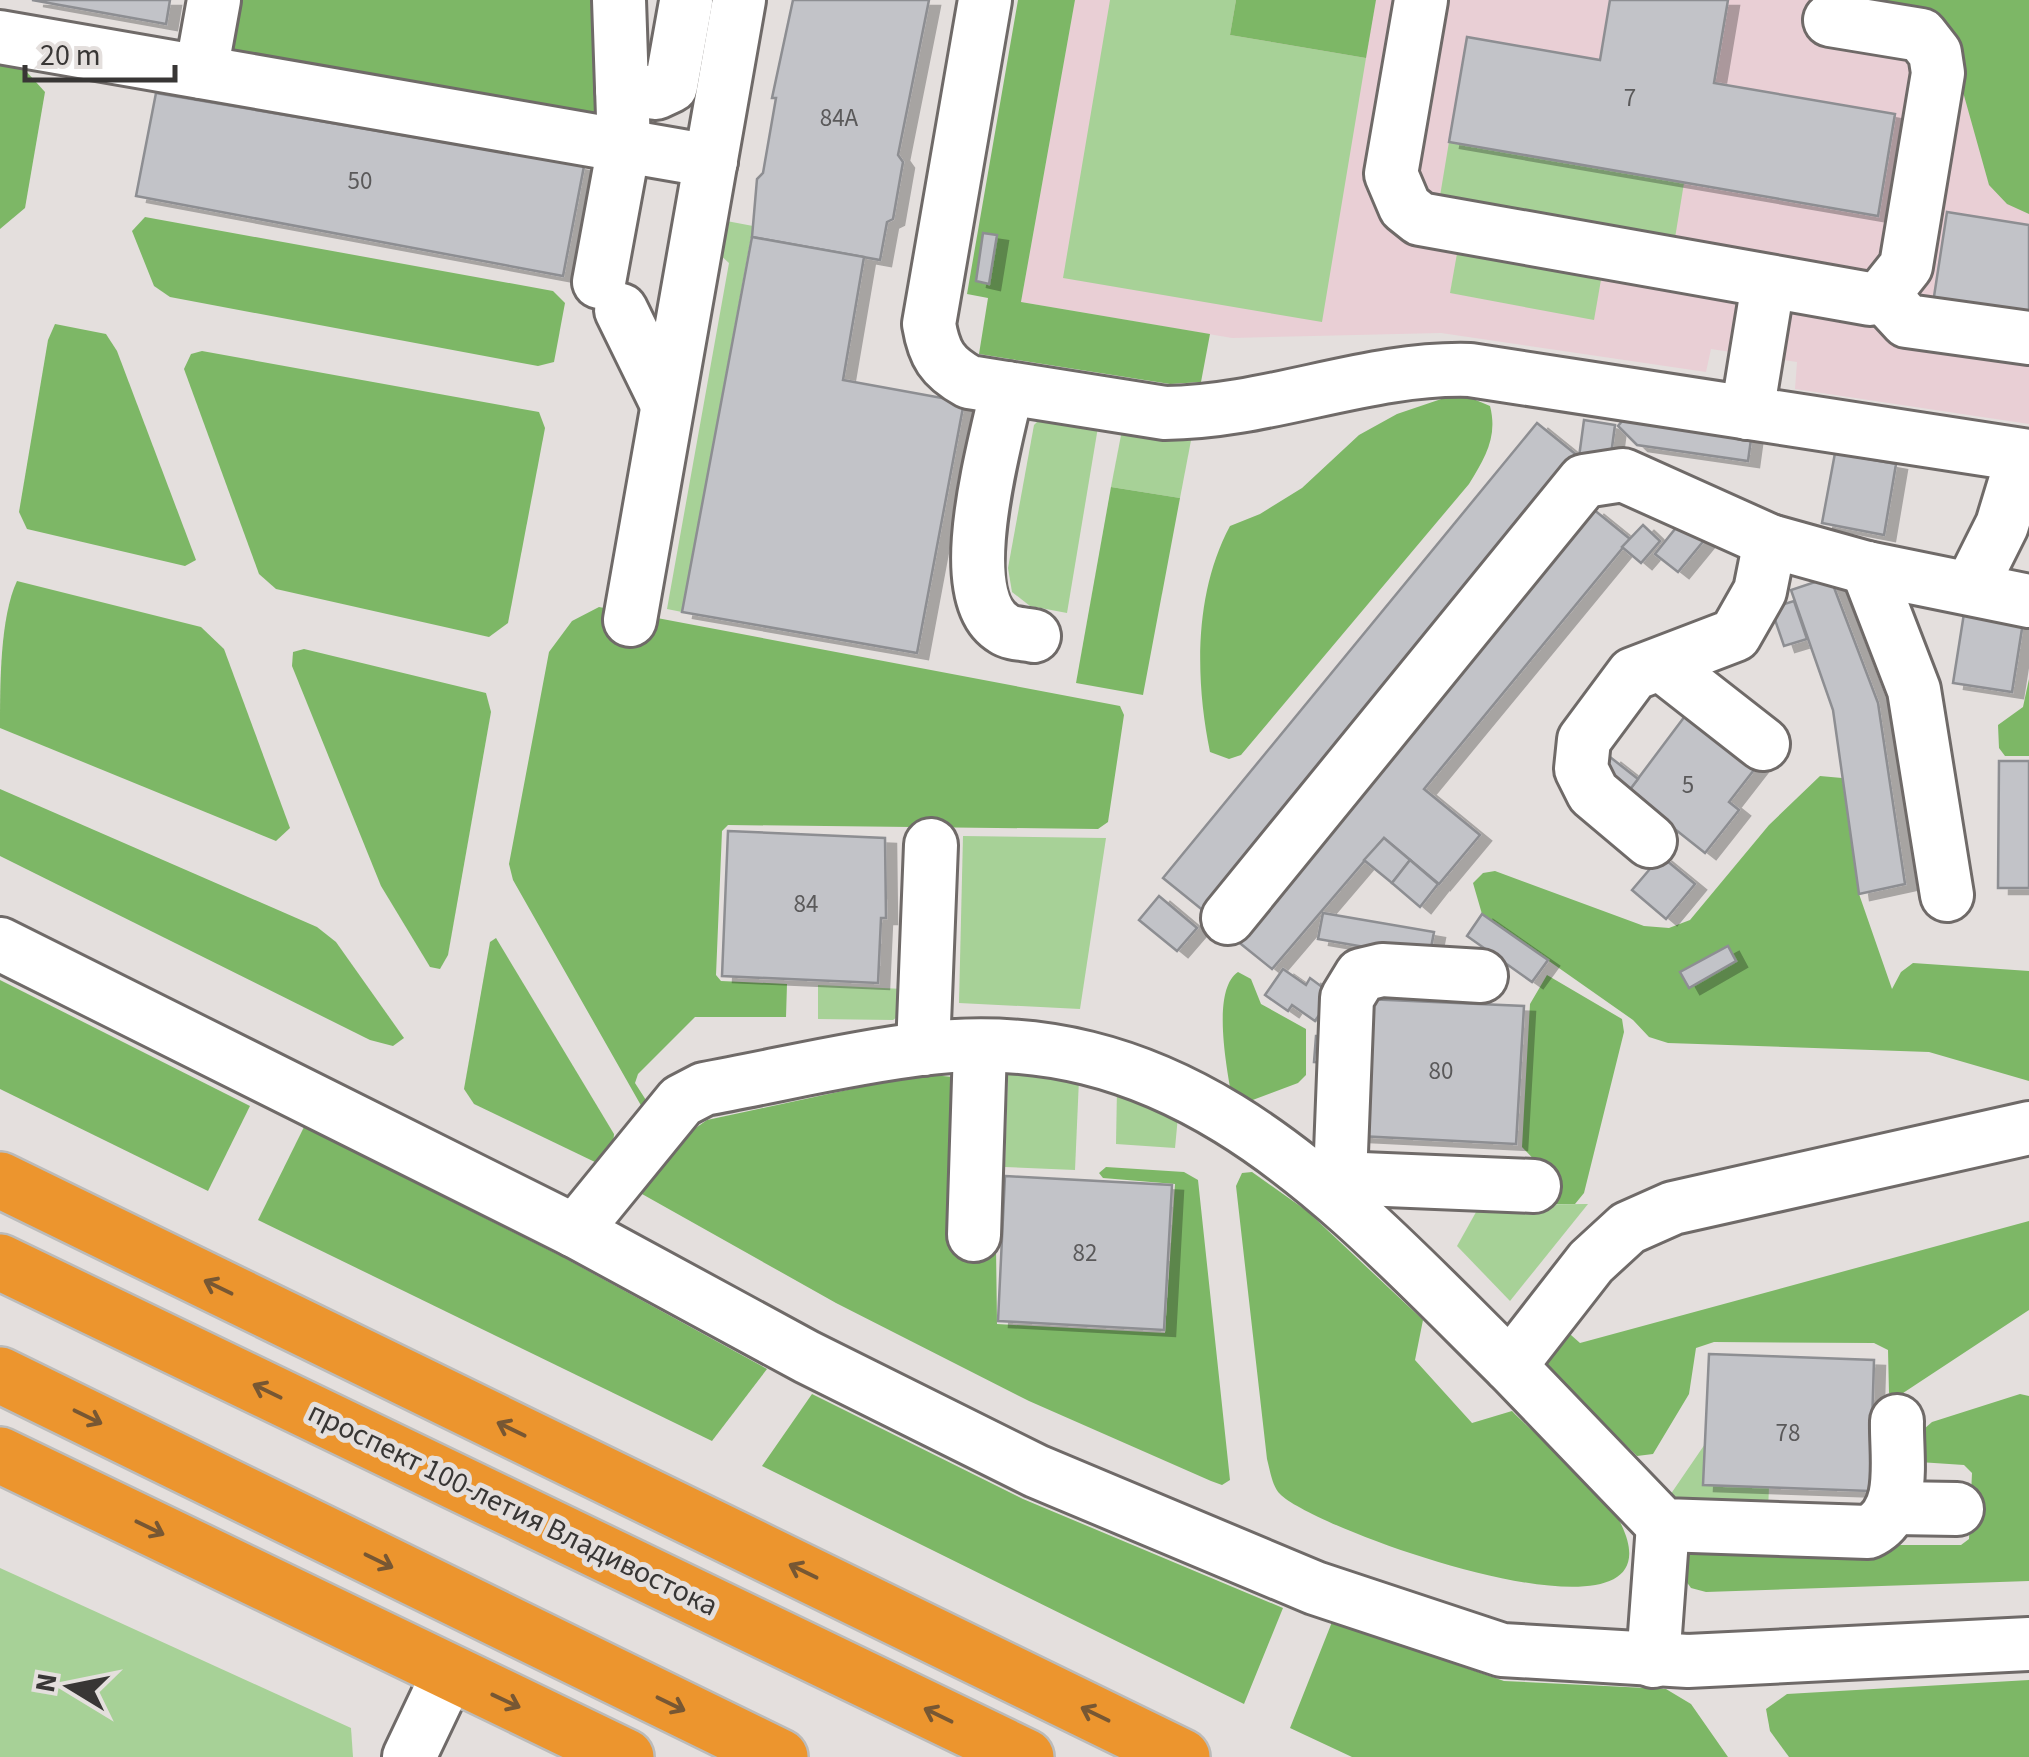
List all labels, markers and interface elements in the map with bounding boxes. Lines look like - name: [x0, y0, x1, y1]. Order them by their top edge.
- scale bar: [25, 20, 175, 82]
- text: 20 m: [40, 34, 101, 77]
- house number: 7: [1624, 80, 1636, 116]
- house number: 84А: [820, 100, 859, 136]
- house number: 50: [348, 163, 372, 199]
- house number: 5: [1682, 767, 1694, 803]
- house number: 84: [794, 886, 818, 922]
- house number: 80: [1429, 1053, 1453, 1089]
- house number: 82: [1073, 1235, 1097, 1271]
- one-way arrow: [204, 1276, 234, 1295]
- one-way arrow: [253, 1380, 283, 1399]
- street label: проспект 100-летия Владивостока: [301, 1391, 725, 1627]
- one-way arrow: [72, 1409, 102, 1428]
- house number: 78: [1776, 1415, 1800, 1451]
- one-way arrow: [496, 1418, 526, 1437]
- one-way arrow: [135, 1520, 165, 1539]
- one-way arrow: [364, 1552, 394, 1571]
- one-way arrow: [789, 1561, 818, 1580]
- north arrow: [20, 1637, 120, 1737]
- text: N: [25, 1670, 68, 1695]
- one-way arrow: [490, 1693, 520, 1712]
- one-way arrow: [655, 1695, 685, 1714]
- one-way arrow: [924, 1704, 954, 1723]
- one-way arrow: [1080, 1704, 1110, 1723]

